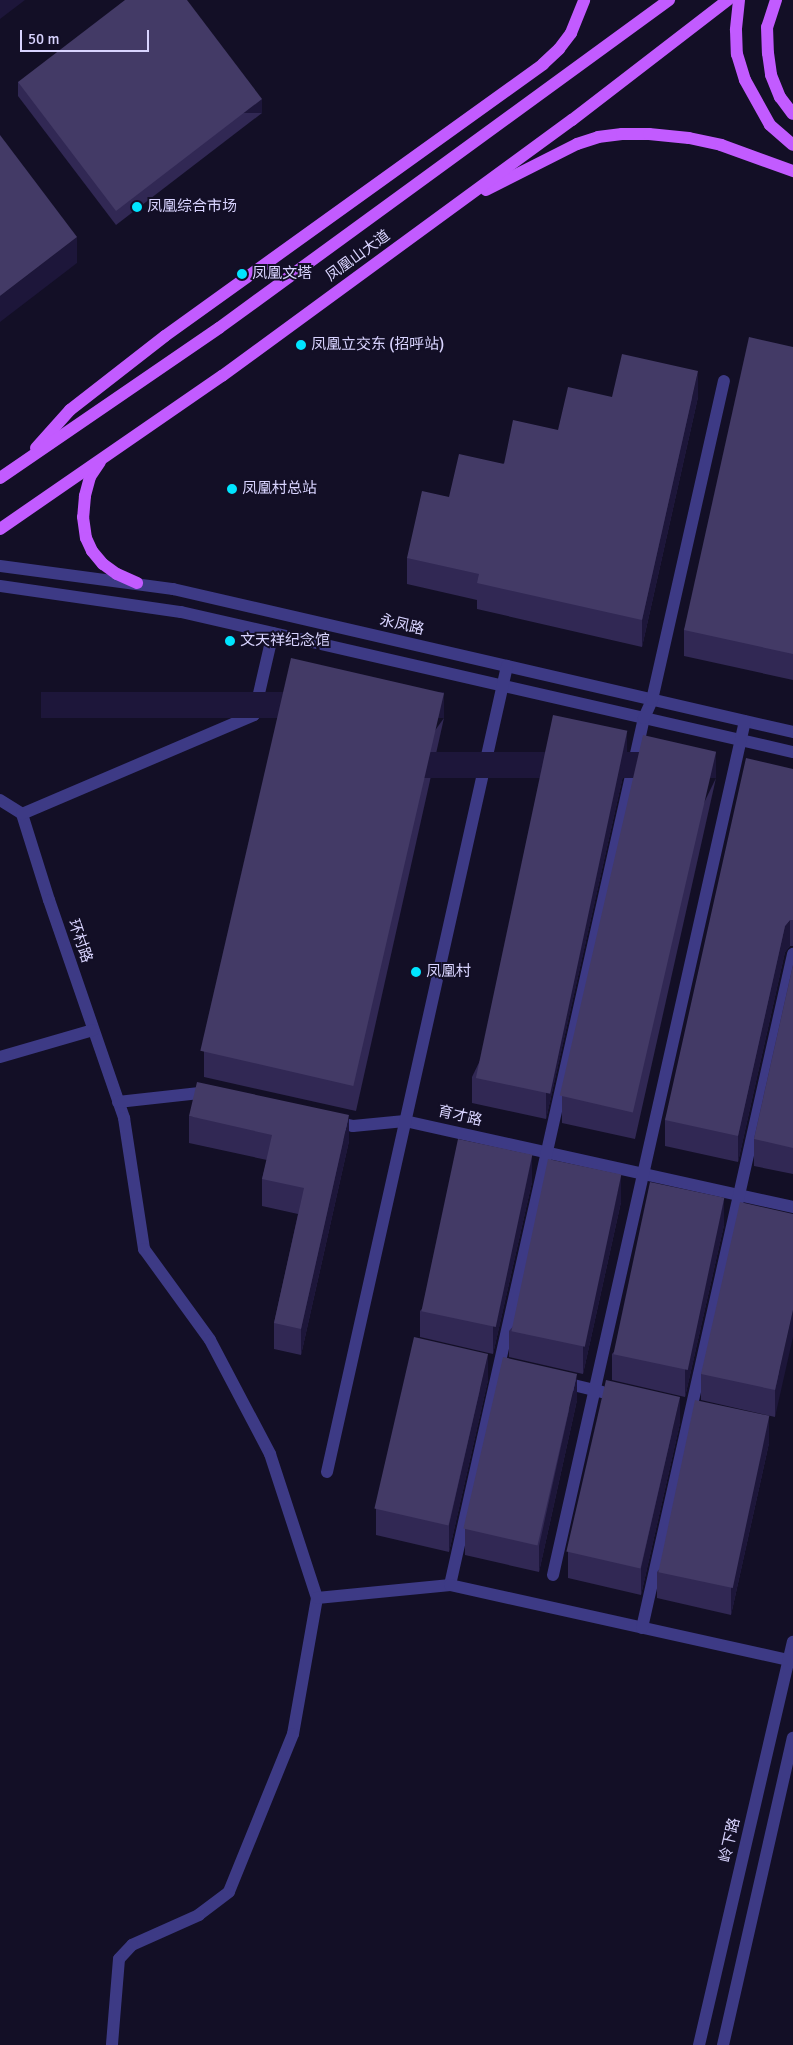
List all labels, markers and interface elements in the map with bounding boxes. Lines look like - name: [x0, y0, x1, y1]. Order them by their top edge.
- scale bar: [22, 20, 151, 52]
- text: 50 m: [28, 30, 59, 48]
- place label: 凤凰综合市场: [147, 198, 237, 216]
- marker: 凤凰综合市场: [131, 201, 143, 213]
- street label: 凤凰山大道: [322, 227, 394, 285]
- place label: 凤凰文塔: [252, 265, 312, 283]
- marker: 凤凰文塔: [236, 268, 248, 280]
- place label: 凤凰立交东 (招呼站): [311, 336, 444, 354]
- marker: 凤凰立交东 (招呼站): [295, 339, 307, 351]
- place label: 凤凰村总站: [242, 480, 317, 498]
- marker: 凤凰村总站: [226, 483, 238, 495]
- street label: 永凤路: [378, 611, 426, 639]
- place label: 文天祥纪念馆: [240, 632, 330, 650]
- marker: 文天祥纪念馆: [224, 635, 236, 647]
- street label: 环村路: [64, 917, 96, 965]
- place label: 凤凰村: [426, 963, 471, 981]
- marker: 凤凰村: [410, 966, 422, 978]
- street label: 育才路: [436, 1102, 484, 1130]
- street label: 岭下路: [716, 1816, 744, 1864]

